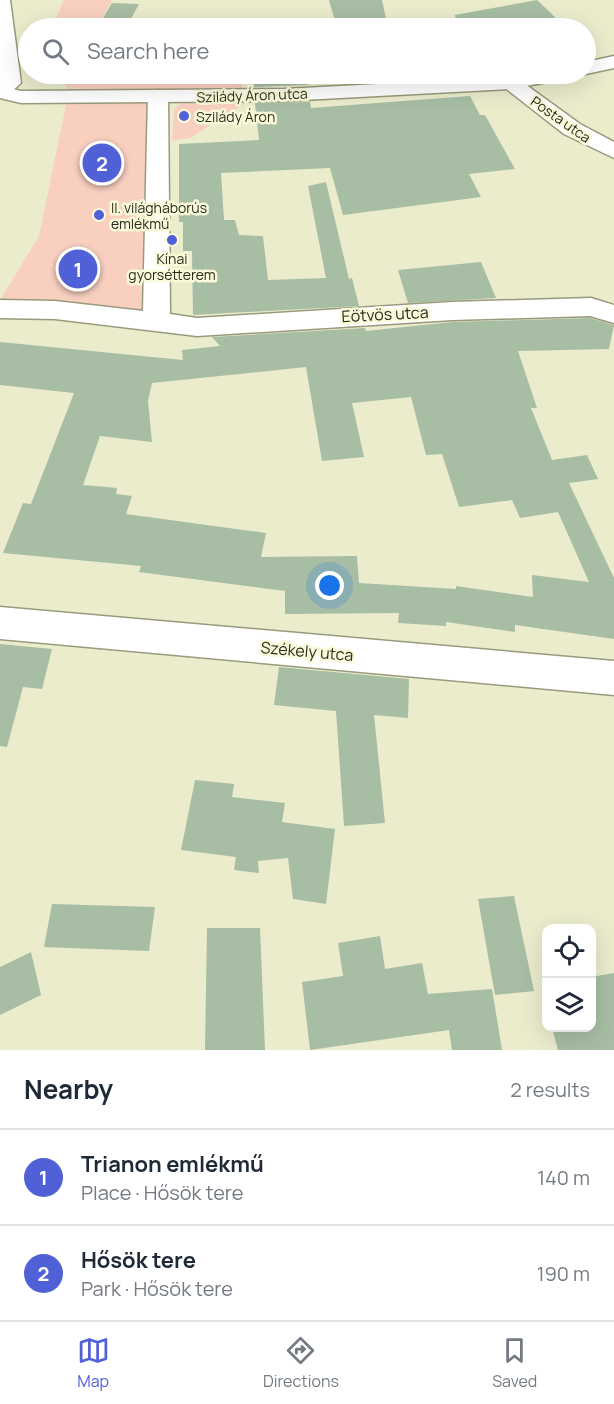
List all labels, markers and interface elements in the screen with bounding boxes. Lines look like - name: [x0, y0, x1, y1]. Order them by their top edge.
- search box: [18, 18, 596, 84]
- icon: search: [39, 35, 72, 68]
- text: Search here: [87, 36, 209, 66]
- street label: Szilády Áron utca: [196, 84, 308, 106]
- street label: Posta utca: [527, 91, 595, 147]
- place label: Szilády Áron: [196, 107, 275, 126]
- marker: Szilády Áron: [177, 109, 191, 123]
- pin: 2: [82, 140, 122, 186]
- place label: II. világháborús emlékmű: [111, 198, 207, 233]
- marker: II. világháborús emlékmű: [92, 208, 106, 222]
- marker: Kínai gyorsétterem: [165, 233, 179, 247]
- pin: 1: [58, 246, 98, 292]
- place label: Kínai gyorsétterem: [128, 249, 216, 284]
- street label: Eötvös utca: [341, 301, 429, 327]
- your location: [315, 571, 344, 600]
- street label: Székely utca: [260, 636, 354, 666]
- map controls: [542, 924, 596, 1032]
- button: locate: [542, 924, 596, 978]
- button: layers: [542, 978, 596, 1032]
- text: Nearby: [24, 1071, 113, 1107]
- text: 2 results: [510, 1076, 590, 1103]
- text: Trianon emlékmű: [81, 1149, 264, 1179]
- text: 1: [39, 1164, 48, 1191]
- text: 140 m: [537, 1164, 590, 1191]
- text: Place · Hősök tere: [81, 1179, 244, 1206]
- text: Hősök tere: [81, 1245, 196, 1275]
- text: 2: [38, 1260, 49, 1287]
- text: 190 m: [537, 1260, 590, 1287]
- text: Park · Hősök tere: [81, 1275, 233, 1302]
- tab: Map: [77, 1334, 110, 1392]
- tab: Directions: [263, 1334, 339, 1392]
- tab: Saved: [492, 1334, 537, 1392]

